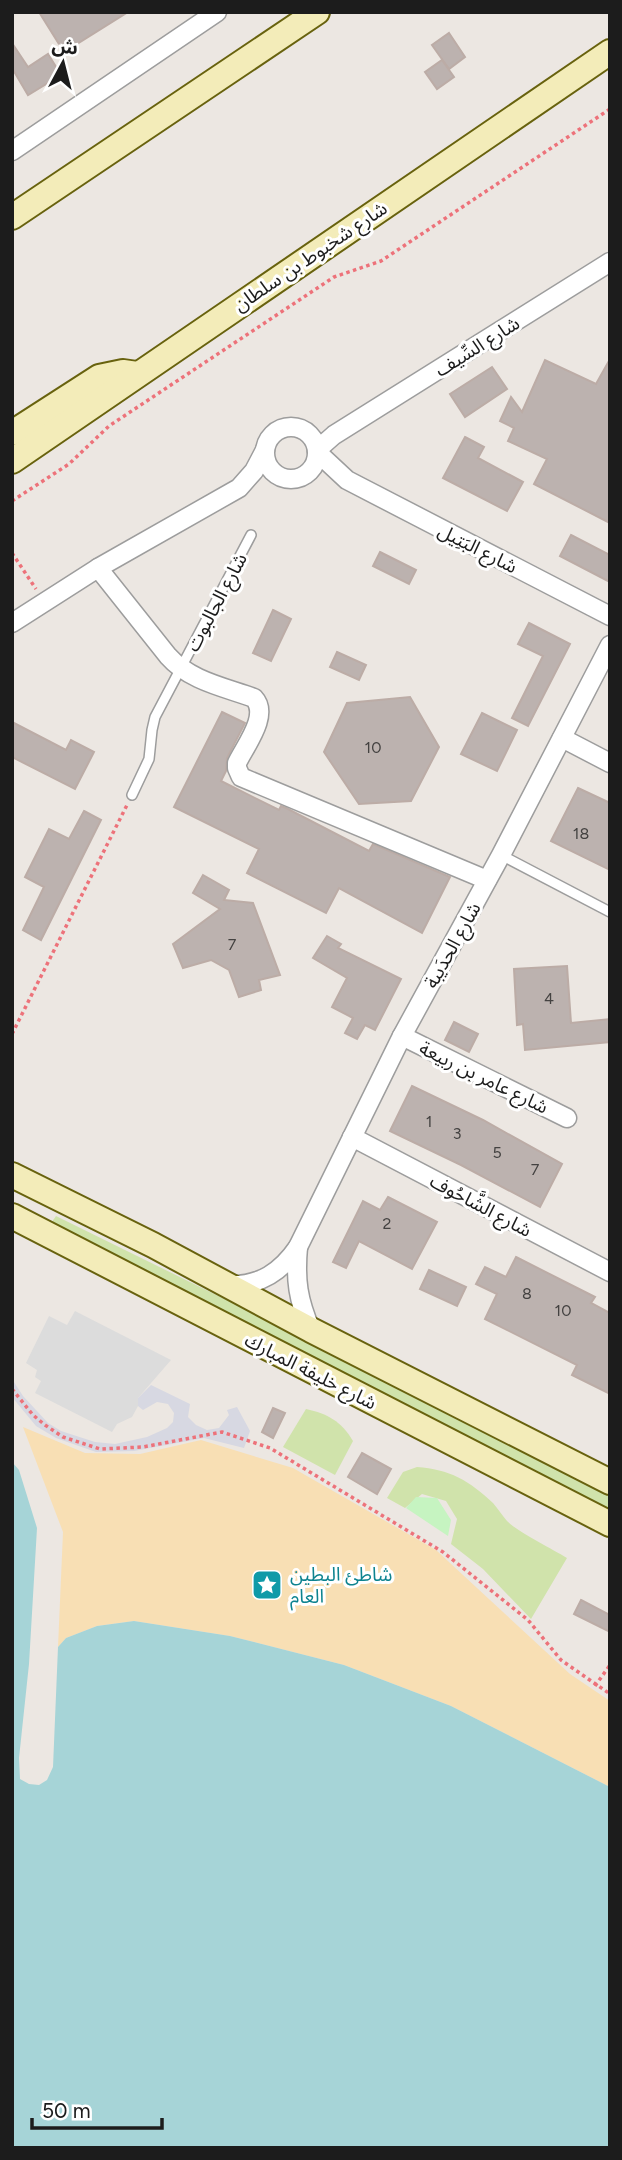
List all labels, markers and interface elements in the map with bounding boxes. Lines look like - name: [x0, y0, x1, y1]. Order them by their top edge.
- north arrow: [28, 28, 98, 98]
- text: ش: [51, 34, 79, 60]
- street label: شارع شخبوط بن سلطان: [229, 197, 393, 318]
- street label: شارع السِّيف: [431, 311, 525, 383]
- street label: شارع البَتِيل: [433, 519, 521, 580]
- street label: شارع الجالبوت: [181, 549, 254, 656]
- house number: 10: [365, 738, 381, 757]
- house number: 18: [573, 824, 589, 843]
- street label: شارع الحدَيبة: [419, 898, 487, 993]
- house number: 7: [228, 935, 237, 954]
- house number: 4: [544, 989, 554, 1008]
- street label: شارع عامر بن ربيعة: [415, 1036, 552, 1120]
- house number: 1: [426, 1112, 432, 1131]
- house number: 3: [453, 1124, 461, 1143]
- house number: 5: [492, 1143, 502, 1162]
- house number: 7: [531, 1160, 540, 1179]
- street label: شارع الشَّاحُوف: [425, 1166, 537, 1244]
- house number: 2: [383, 1214, 391, 1233]
- house number: 8: [522, 1284, 532, 1303]
- house number: 10: [555, 1301, 571, 1320]
- street label: شارع خليفة المبارك: [240, 1328, 380, 1416]
- place label: شاطئ البطين العام: [290, 1563, 392, 1611]
- place icon: شاطئ البطين العام: [250, 1568, 284, 1602]
- scale bar: [32, 2086, 161, 2130]
- text: 50 m: [42, 2098, 91, 2123]

